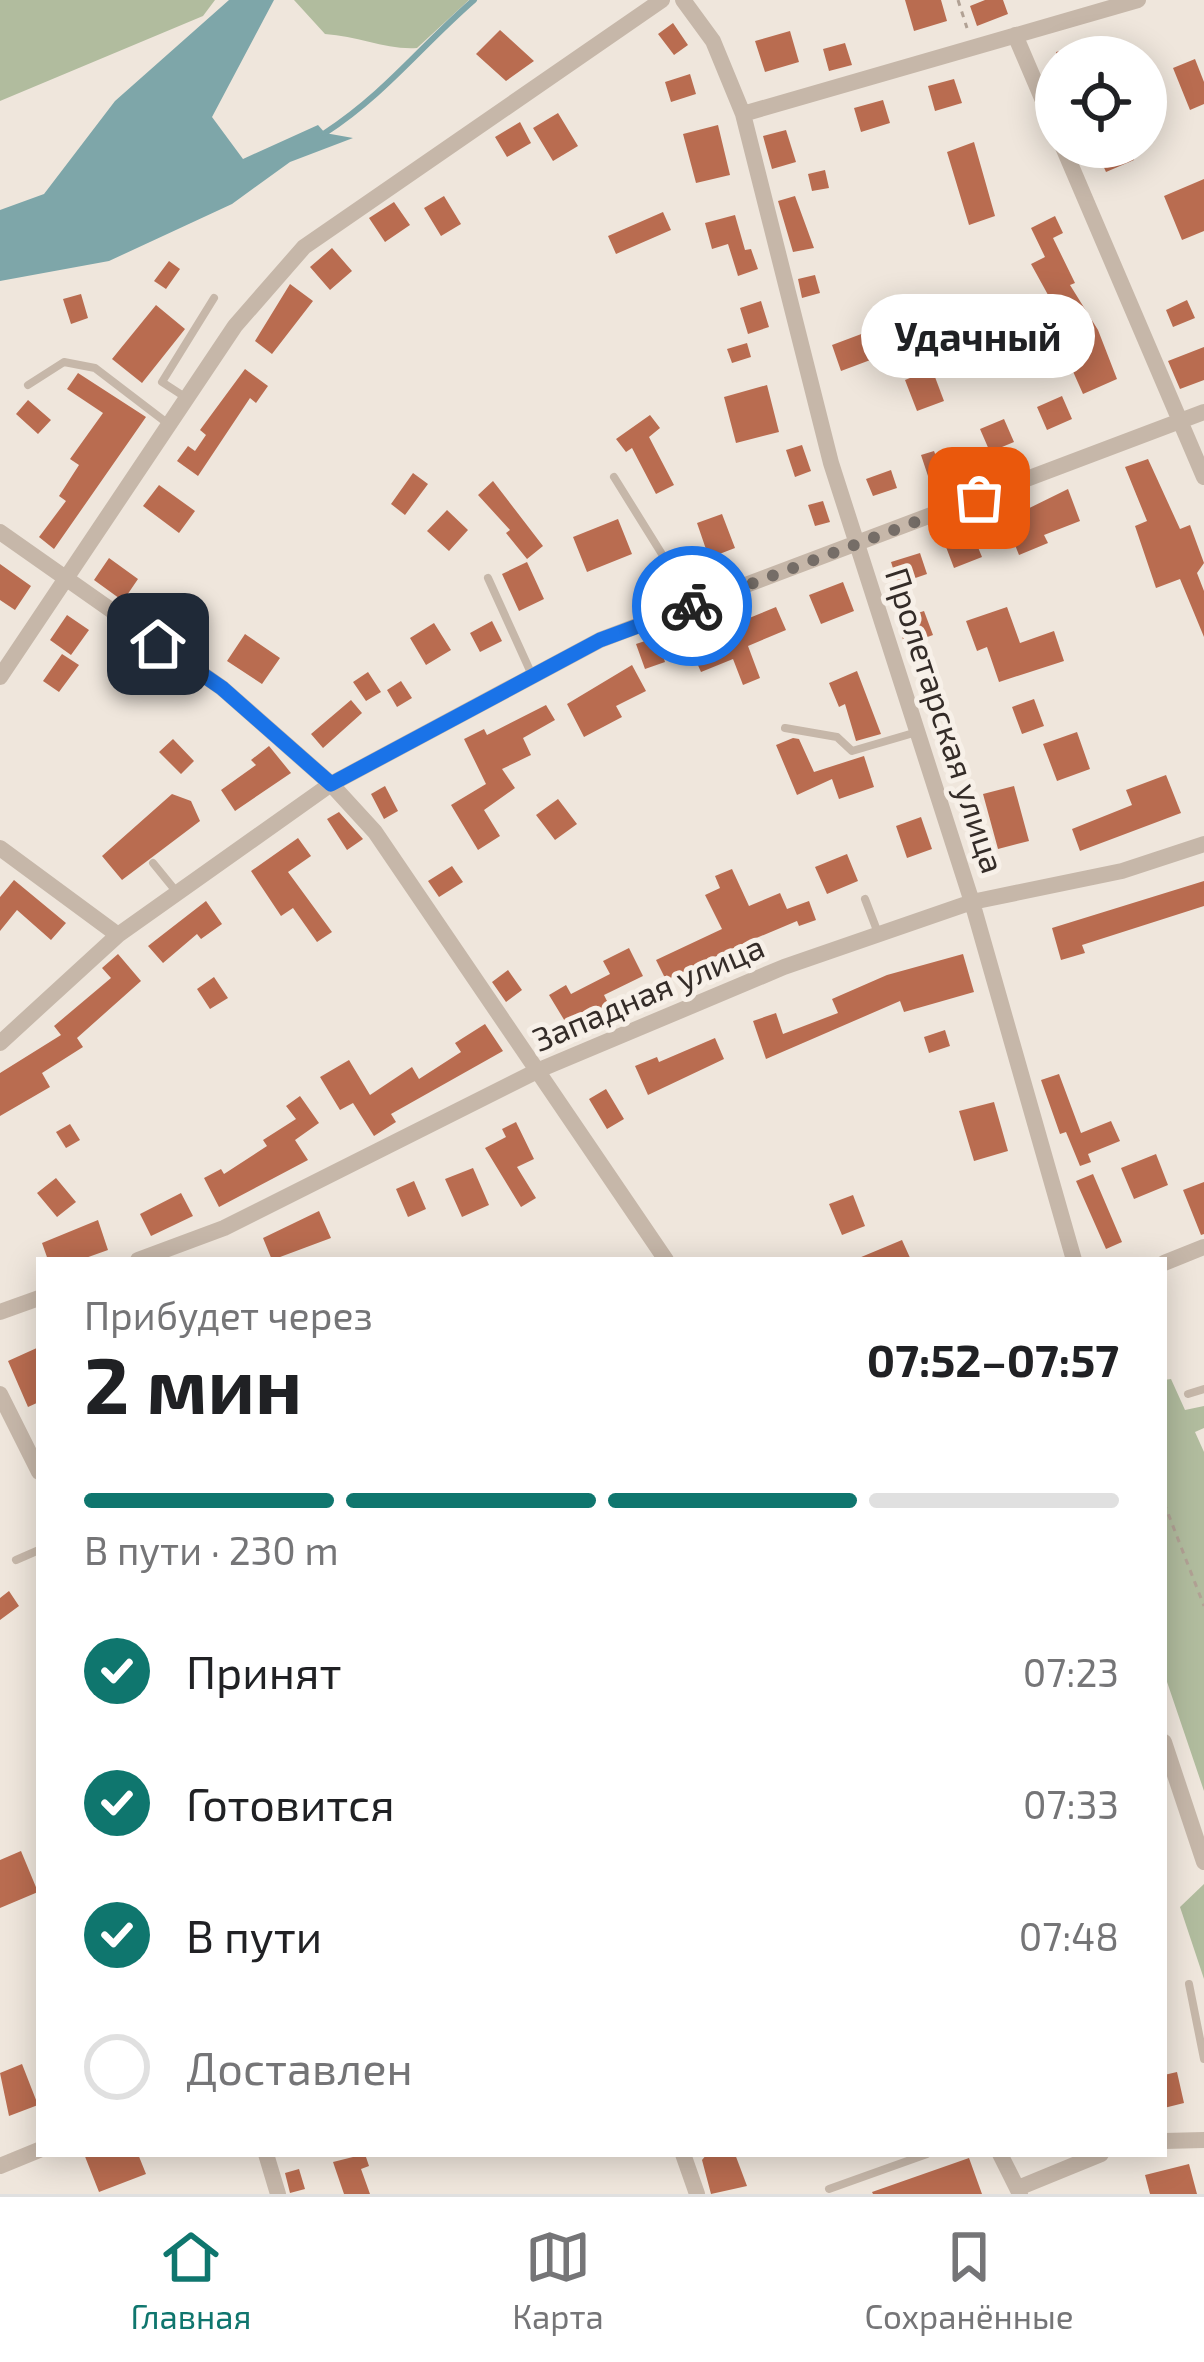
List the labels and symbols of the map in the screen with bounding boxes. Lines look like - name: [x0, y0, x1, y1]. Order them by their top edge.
- callout: Удачный: [862, 294, 1096, 378]
- pin: [928, 447, 1030, 549]
- courier: [632, 546, 752, 666]
- street label: Пролетарская улица: [877, 562, 1014, 878]
- pin: [107, 593, 209, 695]
- street label: Западная улица: [526, 925, 770, 1060]

